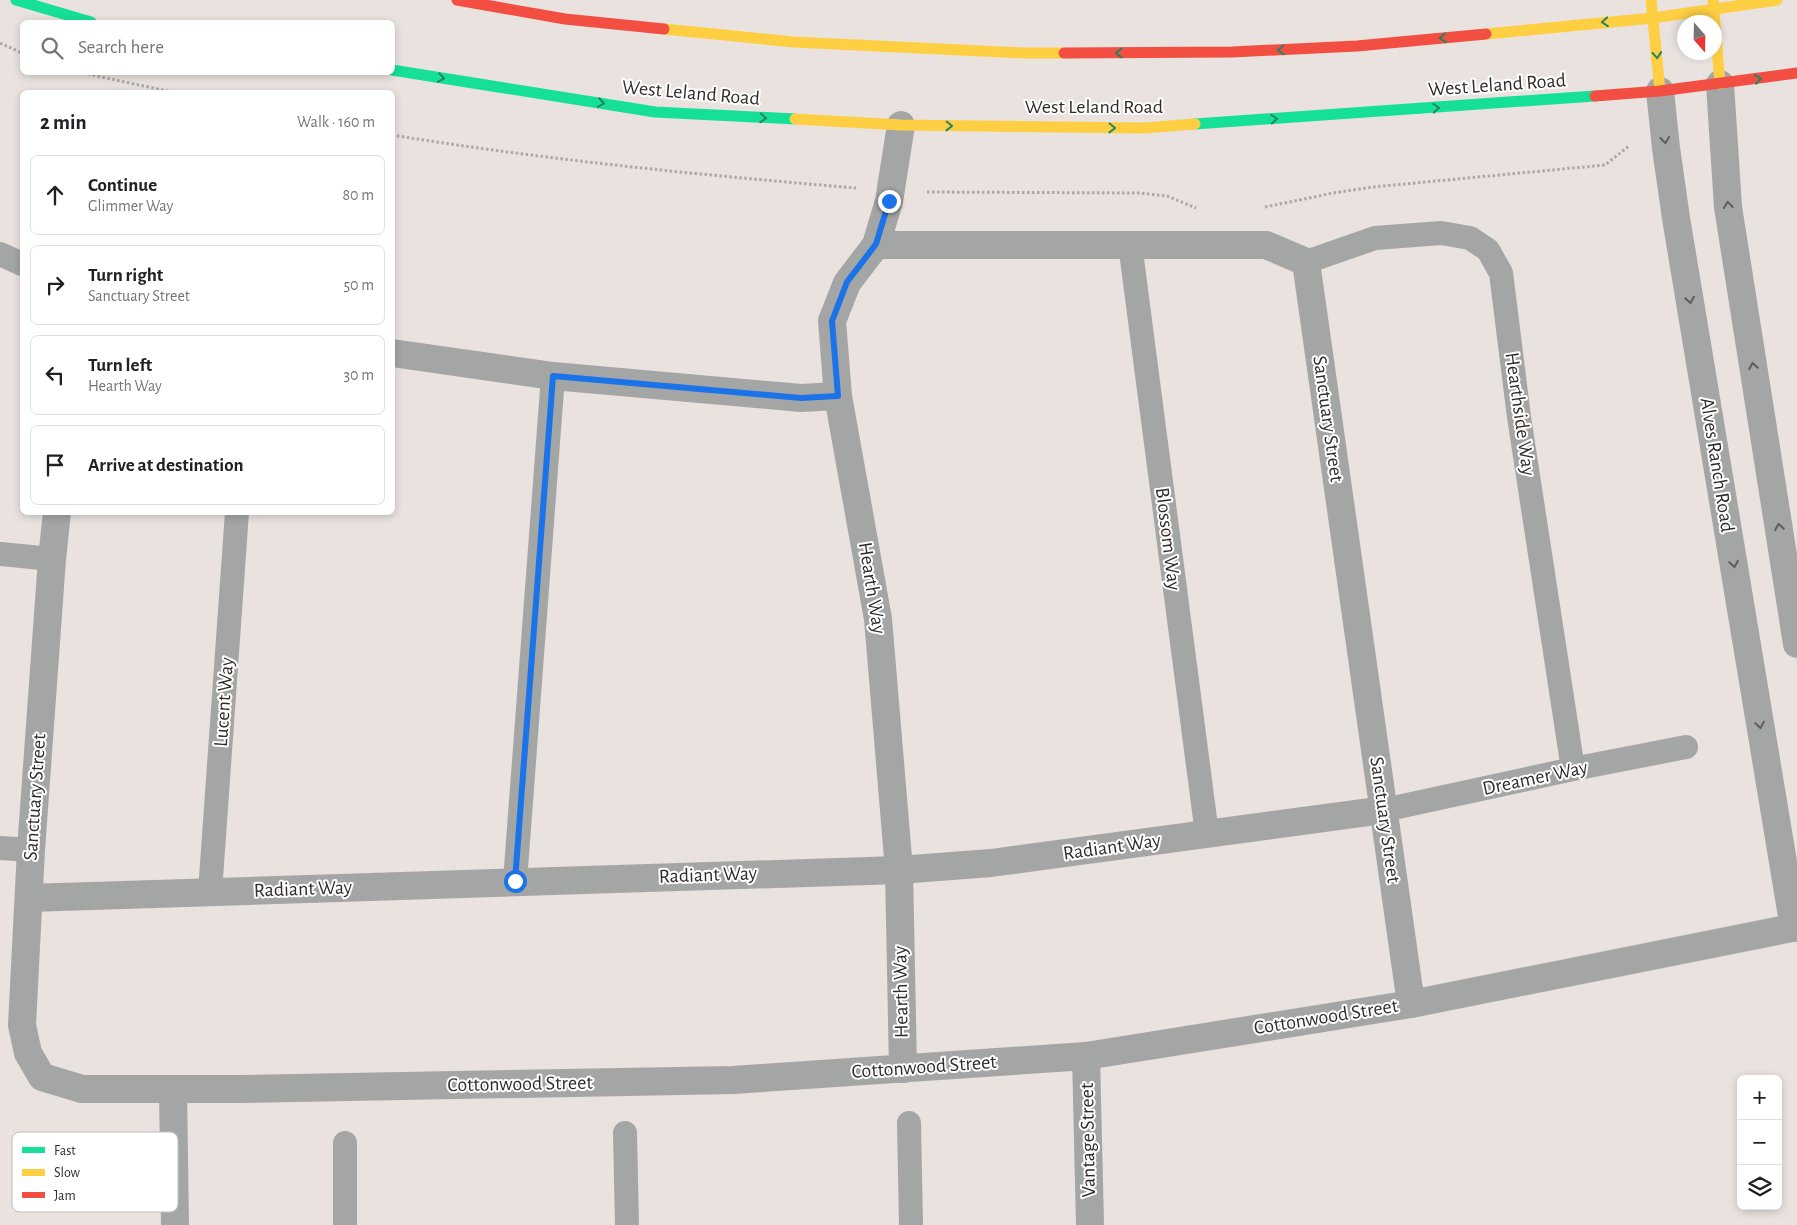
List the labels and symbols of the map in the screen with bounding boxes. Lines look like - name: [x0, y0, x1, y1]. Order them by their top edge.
- north arrow: [1677, 15, 1722, 60]
- one-way arrow: [1601, 16, 1609, 27]
- one-way arrow: [1439, 32, 1447, 43]
- one-way arrow: [1277, 44, 1285, 55]
- one-way arrow: [1115, 48, 1122, 58]
- one-way arrow: [1651, 51, 1662, 59]
- street label: West Leland Road: [1427, 70, 1567, 100]
- one-way arrow: [436, 72, 445, 82]
- one-way arrow: [1754, 74, 1763, 84]
- street label: West Leland Road: [621, 77, 761, 109]
- street label: West Leland Road: [1025, 97, 1163, 117]
- one-way arrow: [597, 98, 606, 108]
- one-way arrow: [1432, 102, 1440, 113]
- one-way arrow: [759, 112, 767, 123]
- one-way arrow: [1270, 114, 1278, 125]
- one-way arrow: [946, 120, 954, 131]
- one-way arrow: [1108, 122, 1116, 133]
- one-way arrow: [1659, 136, 1670, 144]
- route end: [878, 190, 901, 213]
- one-way arrow: [1723, 201, 1734, 209]
- one-way arrow: [1684, 296, 1694, 305]
- street label: Hearthside Way: [1501, 351, 1539, 477]
- street label: Sanctuary Street: [1309, 355, 1347, 484]
- one-way arrow: [1749, 362, 1759, 370]
- street label: Alves Ranch Road: [1696, 396, 1738, 534]
- street label: Blossom Way: [1152, 486, 1184, 592]
- one-way arrow: [1774, 522, 1784, 531]
- street label: Hearth Way: [855, 541, 889, 636]
- one-way arrow: [1728, 560, 1738, 569]
- street label: Lucent Way: [211, 656, 237, 747]
- one-way arrow: [1755, 720, 1765, 729]
- street label: Sanctuary Street: [21, 732, 49, 861]
- street label: Sanctuary Street: [1366, 756, 1404, 885]
- street label: Dreamer Way: [1481, 757, 1590, 799]
- street label: Radiant Way: [1062, 830, 1163, 864]
- street label: Radiant Way: [658, 863, 758, 887]
- route start: [504, 870, 527, 893]
- street label: Radiant Way: [253, 877, 353, 901]
- street label: Hearth Way: [890, 945, 912, 1038]
- street label: Cottonwood Street: [1253, 996, 1400, 1038]
- street label: Cottonwood Street: [851, 1052, 998, 1082]
- street label: Cottonwood Street: [447, 1073, 593, 1095]
- street label: Vantage Street: [1077, 1082, 1099, 1197]
- legend: [12, 1132, 178, 1212]
- text: Fast: [54, 1144, 76, 1158]
- text: Slow: [54, 1166, 81, 1180]
- text: Jam: [54, 1189, 76, 1203]

